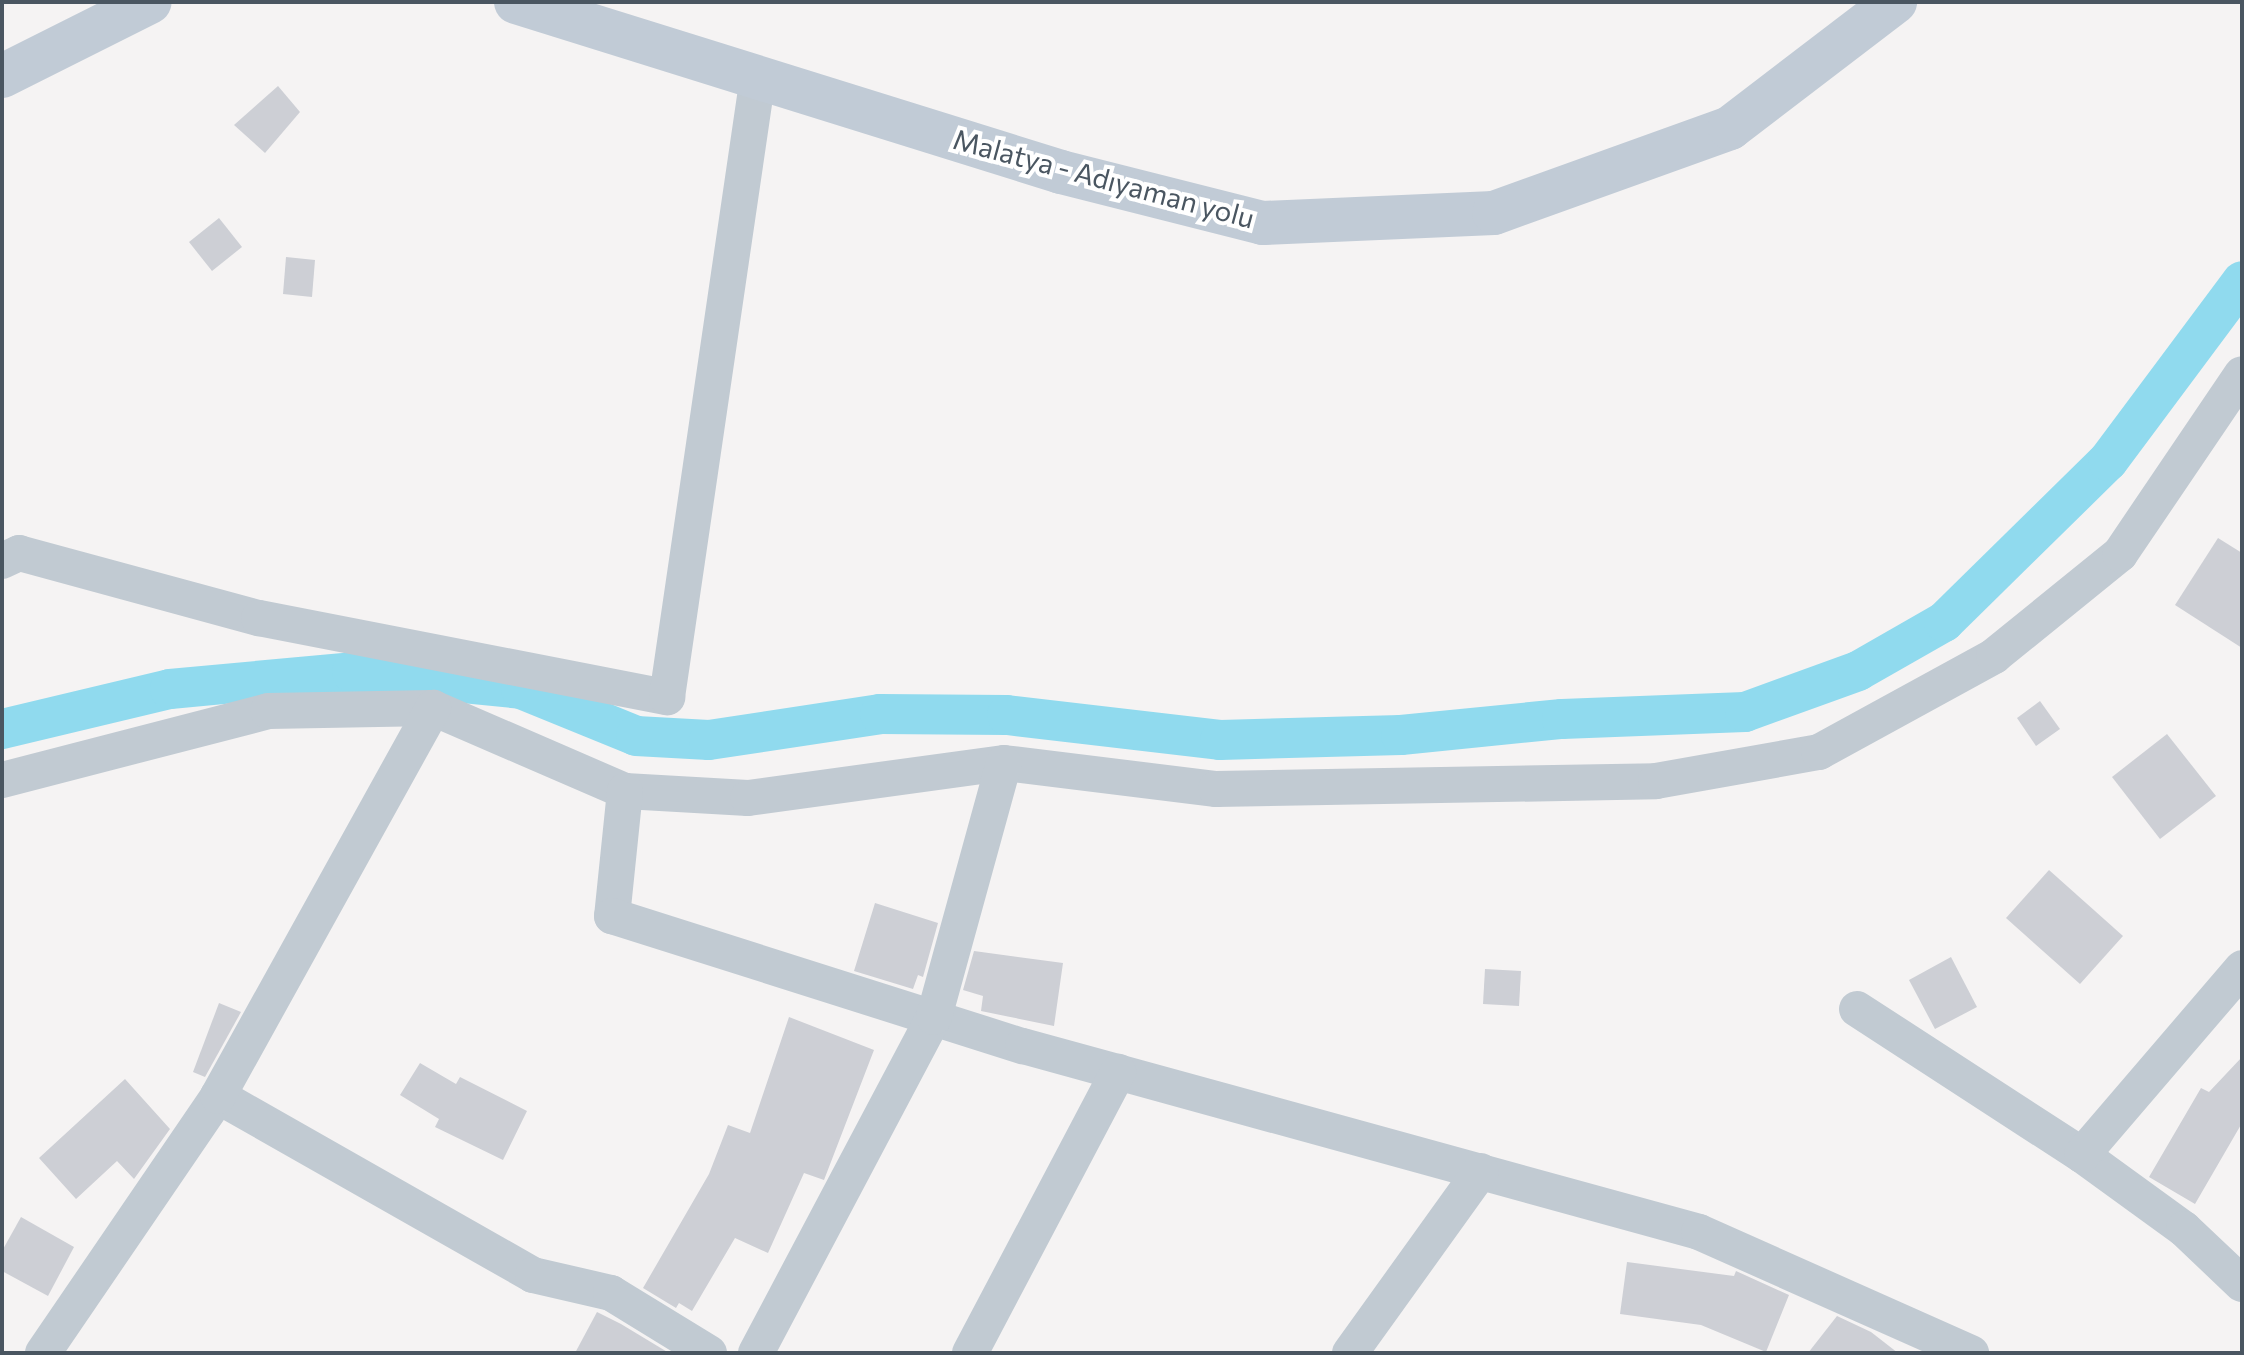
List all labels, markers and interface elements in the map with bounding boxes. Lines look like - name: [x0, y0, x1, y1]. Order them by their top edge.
- street label: Malatya - Adıyaman yolu: [950, 122, 1258, 234]

